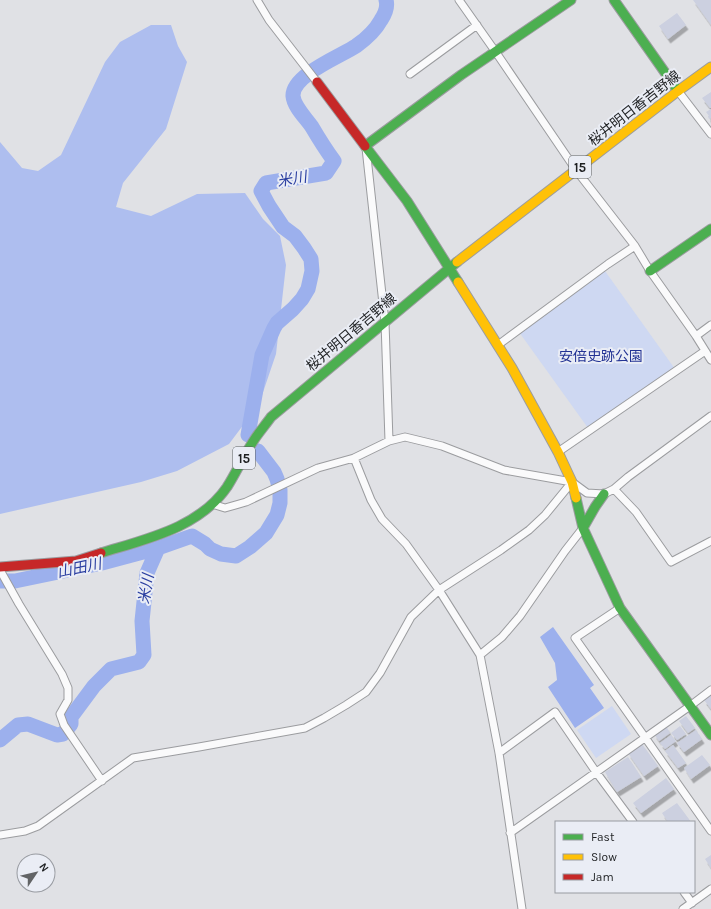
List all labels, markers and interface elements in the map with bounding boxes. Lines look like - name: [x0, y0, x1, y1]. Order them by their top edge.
- street label: 桜井明日香吉野線: [585, 67, 684, 150]
- road number: 15: [569, 156, 591, 178]
- water label: 米川: [276, 167, 310, 190]
- street label: 桜井明日香吉野線: [303, 290, 400, 375]
- park label: 安倍史跡公園: [559, 348, 643, 365]
- road number: 15: [233, 447, 255, 469]
- water label: 山田川: [55, 554, 105, 581]
- water label: 米川: [135, 571, 158, 605]
- legend: [555, 821, 695, 893]
- text: Fast: [591, 830, 615, 844]
- text: Slow: [591, 850, 617, 864]
- north arrow: [16, 853, 56, 893]
- text: N: [36, 861, 51, 875]
- text: Jam: [591, 870, 614, 884]

